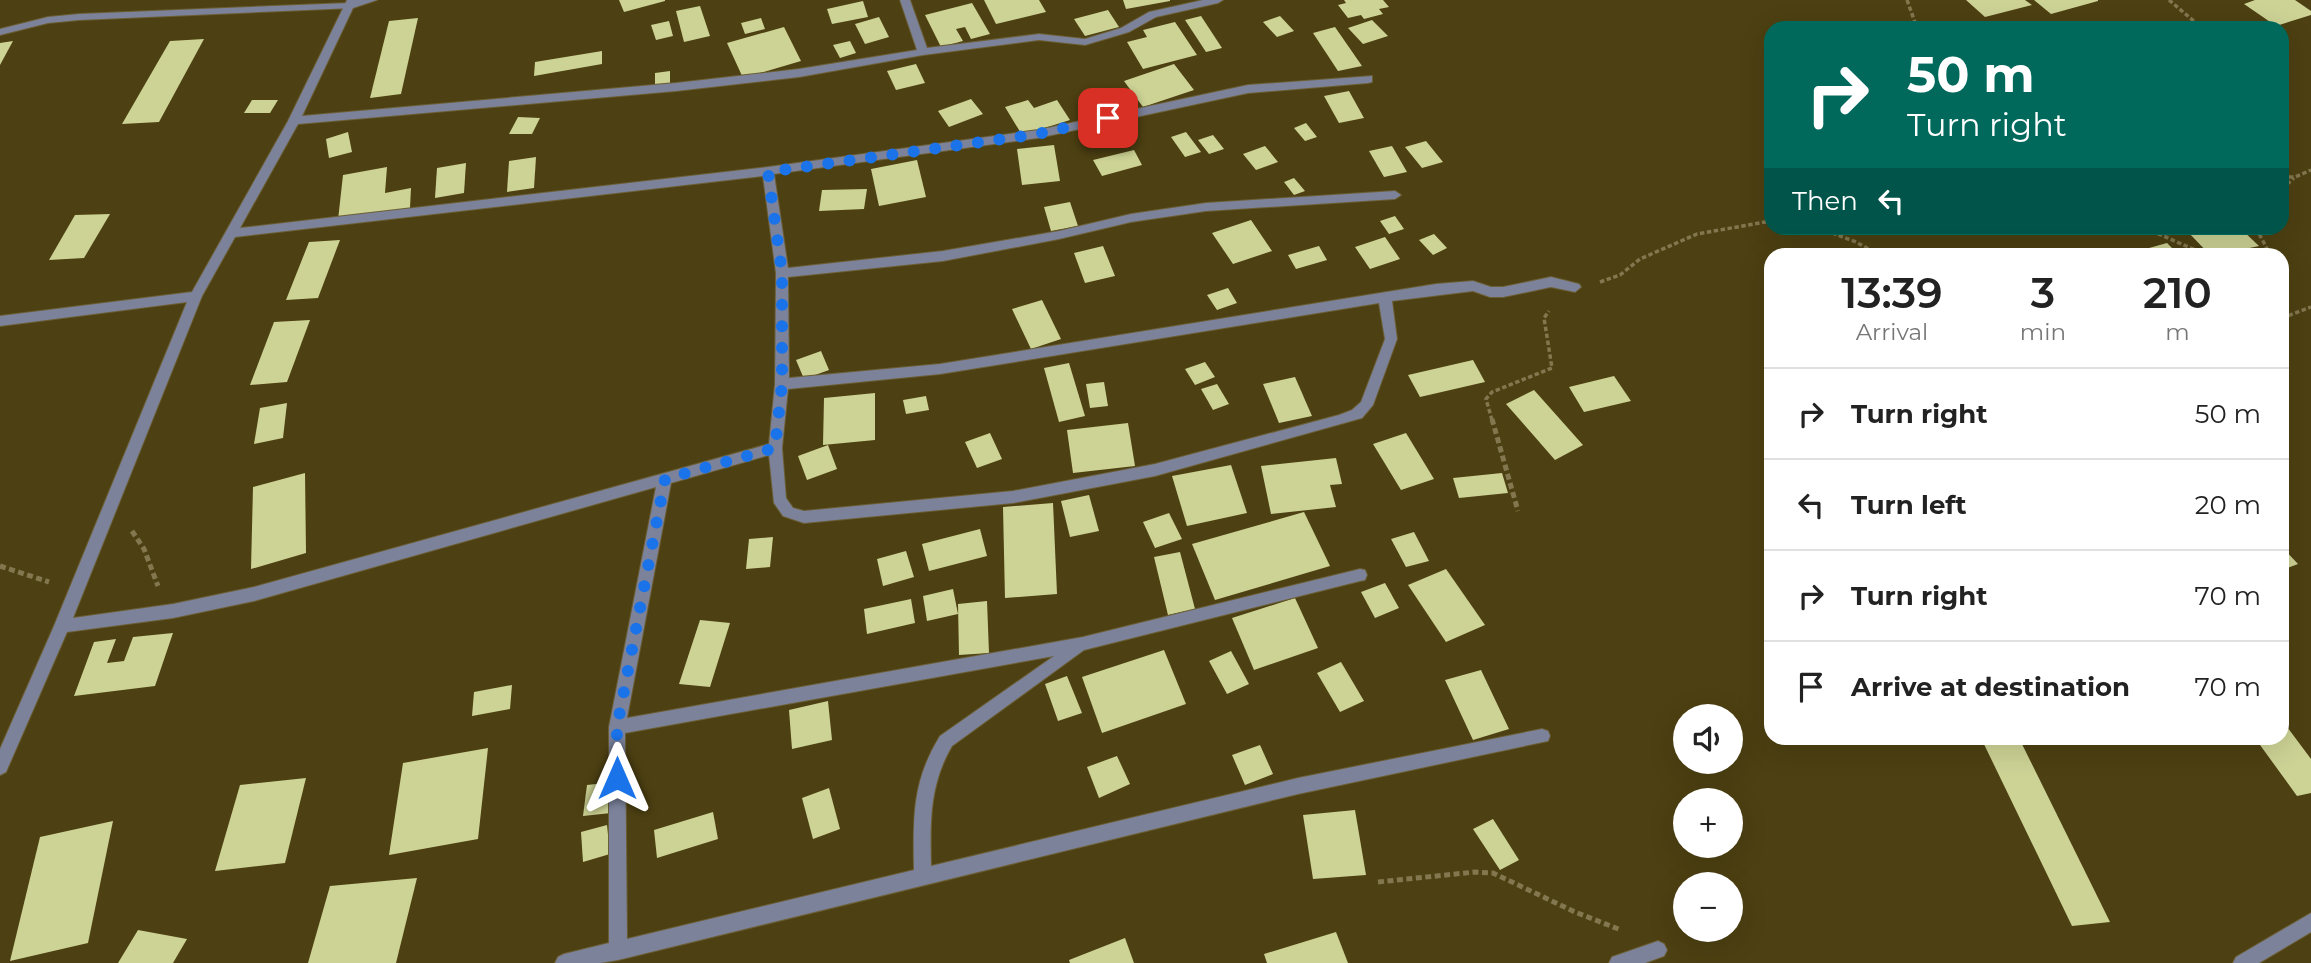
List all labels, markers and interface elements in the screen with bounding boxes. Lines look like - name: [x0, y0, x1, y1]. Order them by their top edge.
- text: 50 m: [1907, 45, 2035, 104]
- icon: right: [1792, 49, 1883, 140]
- pin: [1078, 88, 1138, 148]
- icon: arrive: [1089, 99, 1127, 137]
- text: Turn right: [1907, 105, 2067, 144]
- icon: left: [1872, 182, 1910, 220]
- text: Then: [1792, 185, 1858, 217]
- text: 13:39: [1841, 267, 1943, 319]
- text: 3: [2031, 267, 2055, 319]
- text: 210: [2143, 267, 2212, 319]
- text: Arrival: [1856, 318, 1928, 346]
- text: min: [2020, 318, 2066, 346]
- text: m: [2165, 318, 2190, 346]
- icon: right: [1792, 395, 1830, 433]
- text: Turn right: [1851, 398, 1987, 430]
- text: 50 m: [2195, 398, 2261, 430]
- icon: left: [1792, 486, 1830, 524]
- text: Turn left: [1851, 489, 1967, 521]
- text: 20 m: [2195, 489, 2261, 521]
- icon: right: [1792, 577, 1830, 615]
- text: Turn right: [1851, 580, 1987, 612]
- text: 70 m: [2195, 580, 2261, 612]
- icon: arrive: [1792, 668, 1830, 706]
- text: Arrive at destination: [1851, 671, 2130, 703]
- text: 70 m: [2195, 671, 2261, 703]
- map controls: [1673, 704, 1743, 942]
- button: sound: [1673, 704, 1743, 774]
- position arrow: [580, 741, 654, 815]
- button: +: [1673, 788, 1743, 858]
- button: −: [1673, 872, 1743, 942]

